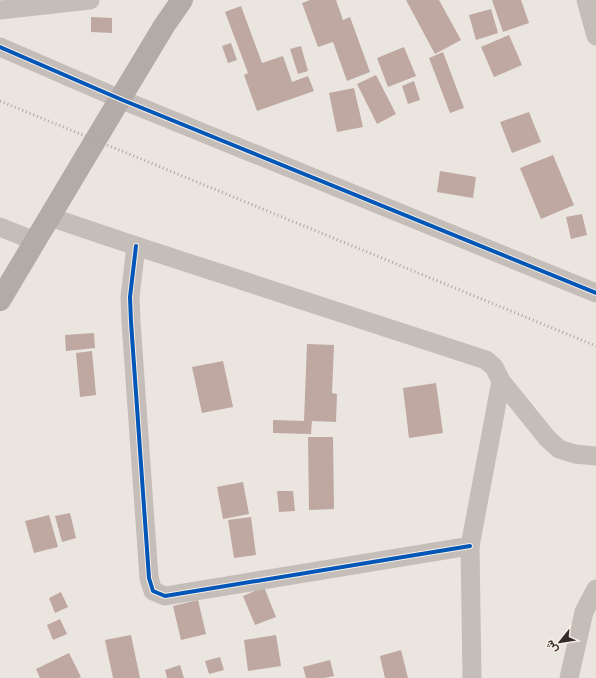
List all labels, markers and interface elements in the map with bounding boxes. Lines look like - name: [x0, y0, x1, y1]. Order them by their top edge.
- north arrow: [540, 622, 580, 662]
- text: ش: [543, 638, 561, 656]

